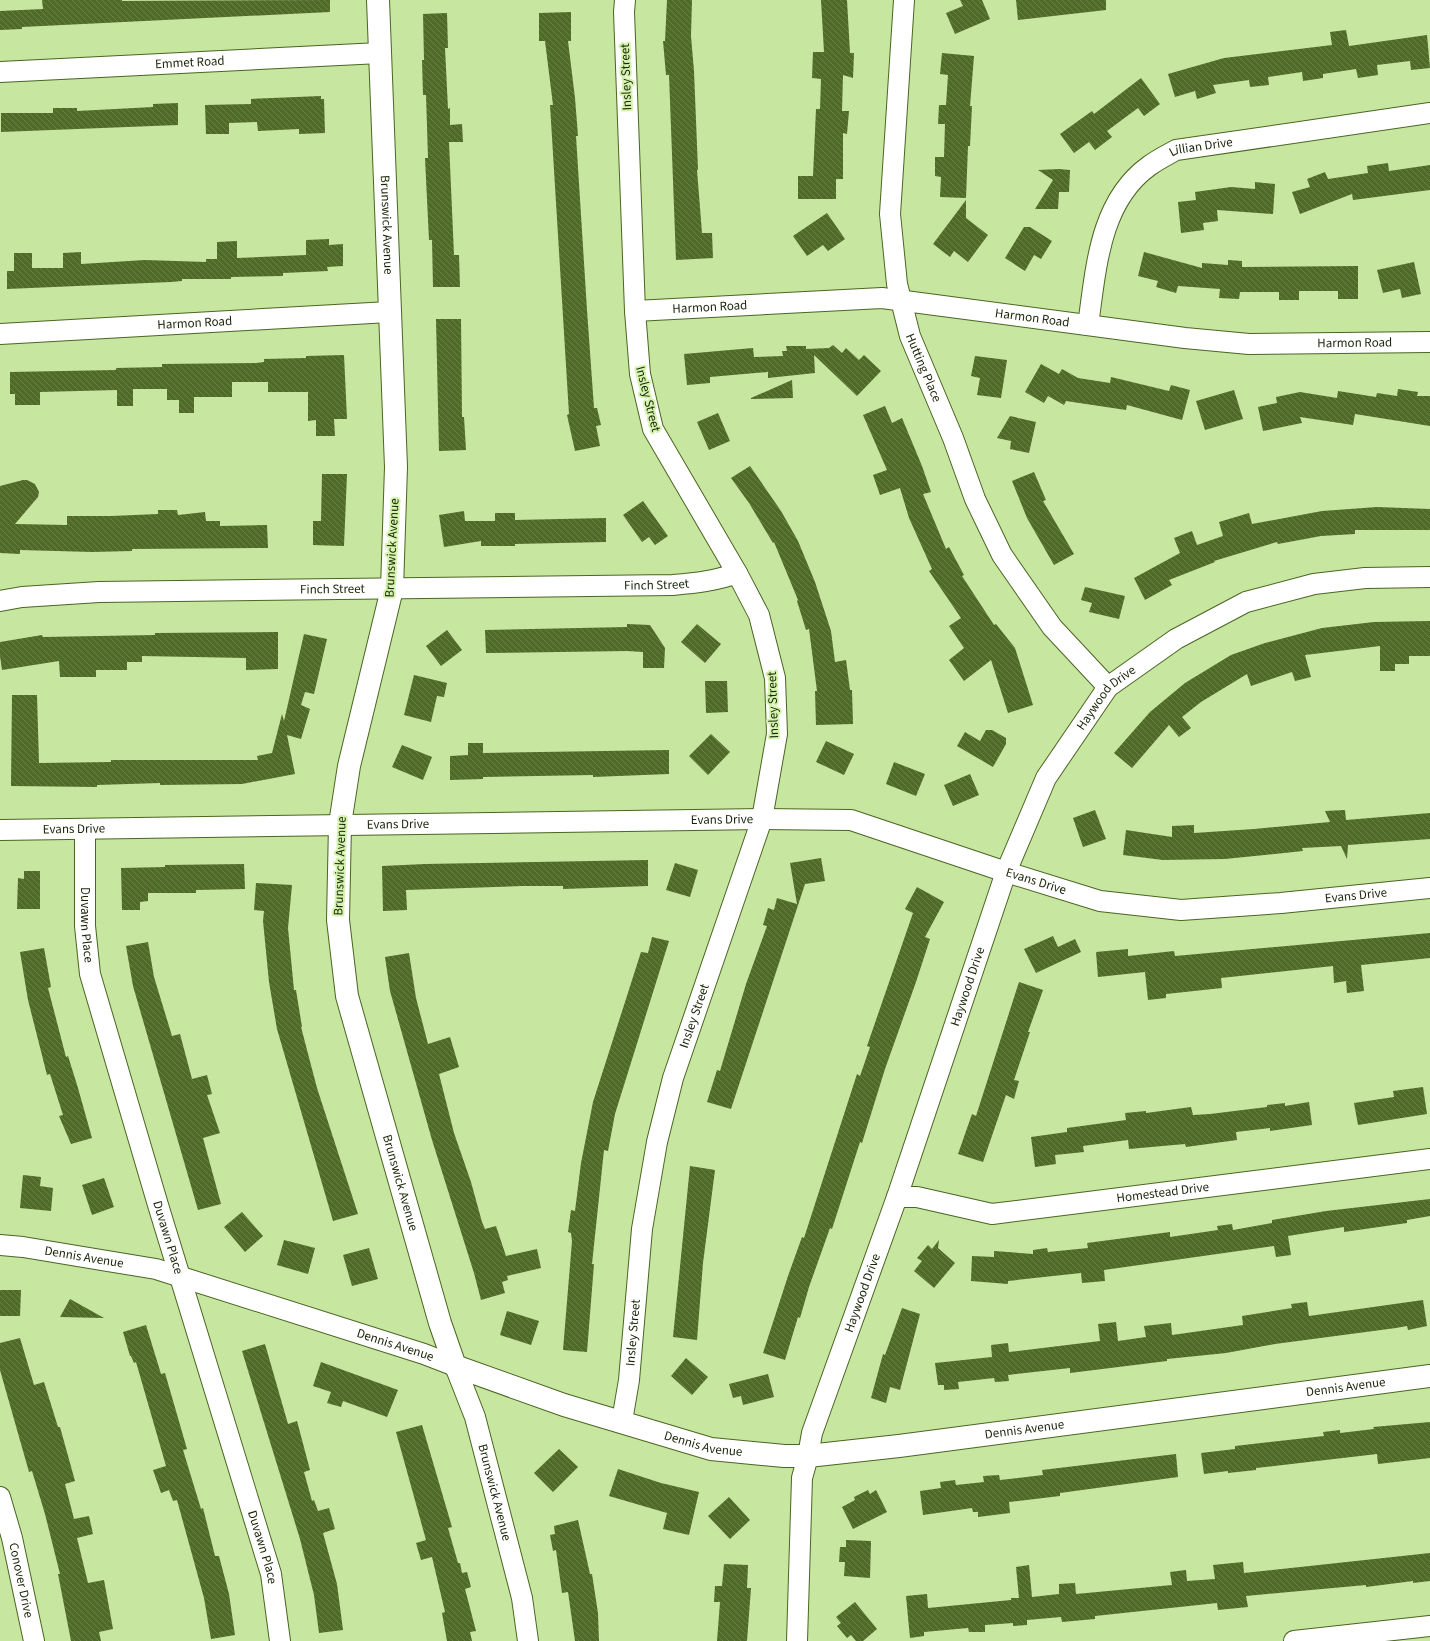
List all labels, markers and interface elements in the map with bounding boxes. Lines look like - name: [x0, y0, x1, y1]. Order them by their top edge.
- street label: Insley Street: [616, 43, 636, 111]
- street label: Emmet Road: [155, 52, 225, 73]
- street label: Lillian Drive: [1166, 133, 1234, 161]
- street label: Brunswick Avenue: [376, 175, 398, 275]
- street label: Harmon Road: [672, 296, 748, 318]
- street label: Harmon Road: [994, 304, 1071, 332]
- street label: Harmon Road: [157, 312, 233, 334]
- street label: Hutting Place: [901, 331, 946, 405]
- street label: Harmon Road: [1317, 333, 1392, 352]
- street label: Insley Street: [631, 364, 665, 434]
- street label: Brunswick Avenue: [380, 498, 404, 598]
- street label: Finch Street: [624, 574, 691, 595]
- street label: Finch Street: [300, 580, 366, 599]
- street label: Haywood Drive: [1072, 661, 1139, 734]
- street label: Insley Street: [763, 671, 783, 739]
- street label: Evans Drive: [691, 810, 753, 829]
- street label: Evans Drive: [367, 815, 429, 834]
- street label: Brunswick Avenue: [329, 816, 351, 916]
- street label: Evans Drive: [43, 819, 105, 838]
- street label: Evans Drive: [1004, 863, 1069, 899]
- street label: Evans Drive: [1324, 883, 1388, 908]
- street label: Duvawn Place: [76, 887, 98, 964]
- street label: Haywood Drive: [946, 945, 989, 1029]
- street label: Insley Street: [675, 981, 714, 1051]
- street label: Brunswick Avenue: [378, 1132, 422, 1233]
- street label: Homestead Drive: [1115, 1178, 1210, 1207]
- street label: Duvawn Place: [148, 1199, 188, 1276]
- street label: Dennis Avenue: [43, 1242, 125, 1273]
- street label: Haywood Drive: [840, 1251, 885, 1335]
- street label: Insley Street: [621, 1298, 645, 1367]
- street label: Dennis Avenue: [354, 1324, 437, 1366]
- street label: Dennis Avenue: [1305, 1373, 1387, 1401]
- street label: Dennis Avenue: [984, 1415, 1065, 1444]
- street label: Dennis Avenue: [662, 1426, 743, 1461]
- street label: Brunswick Avenue: [473, 1442, 516, 1543]
- street label: Duvawn Place: [243, 1508, 281, 1585]
- street label: Conover Drive: [4, 1541, 38, 1620]

